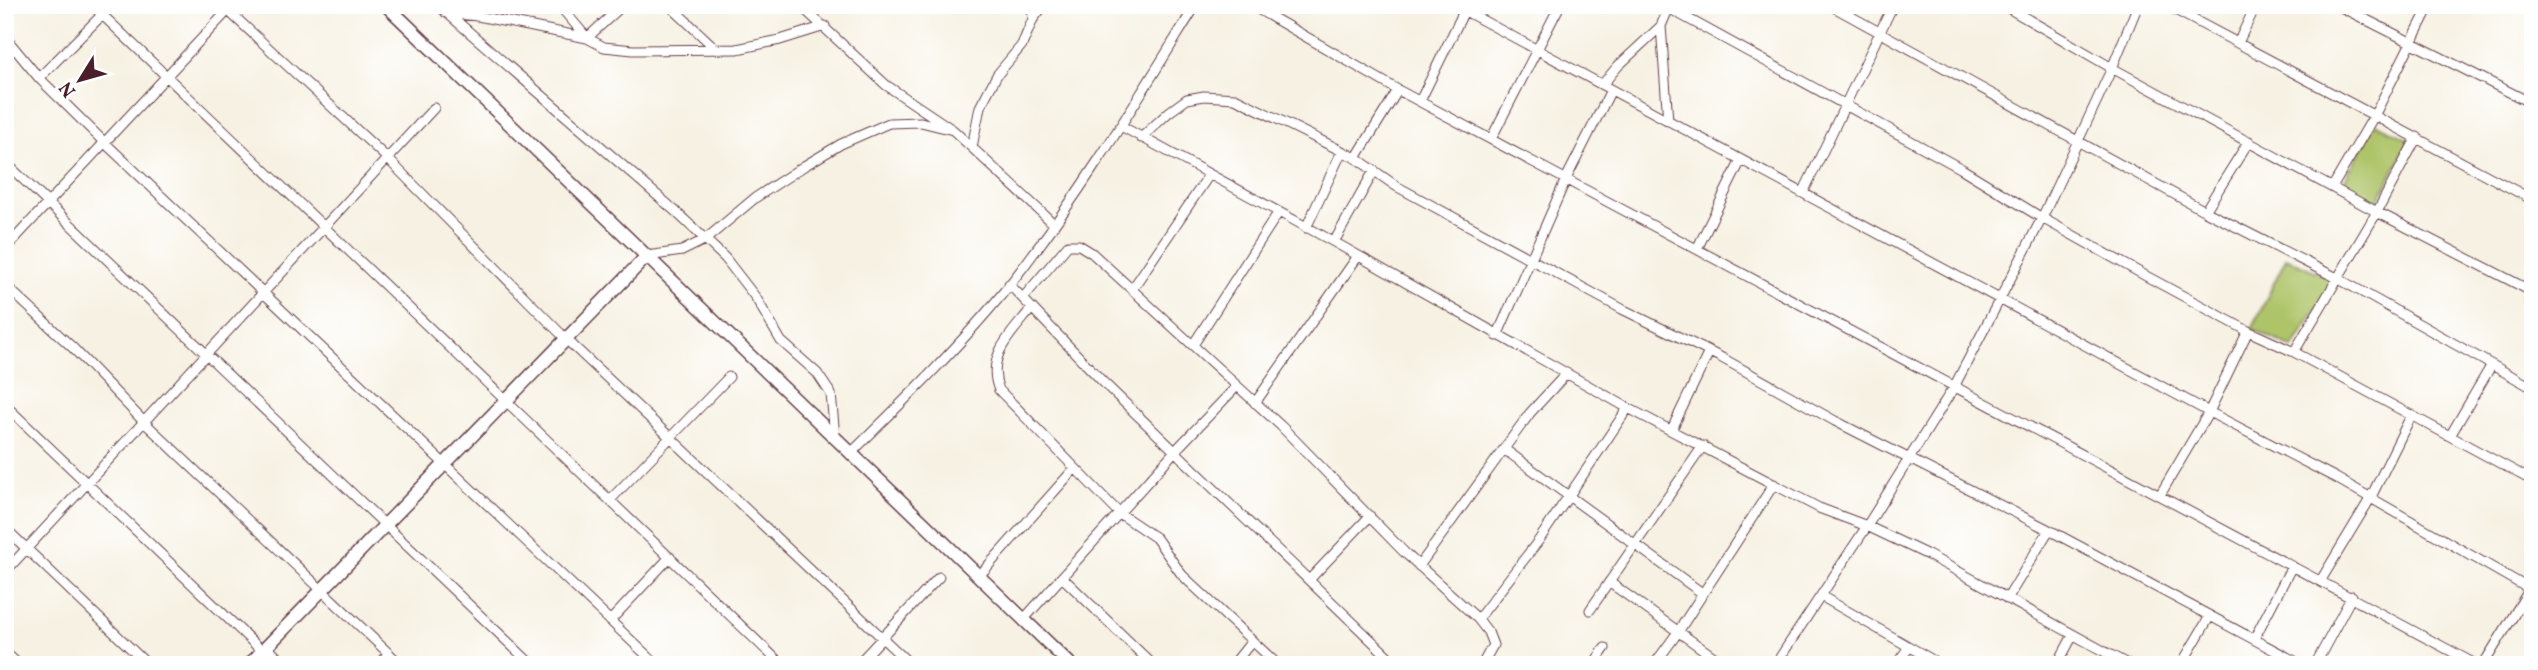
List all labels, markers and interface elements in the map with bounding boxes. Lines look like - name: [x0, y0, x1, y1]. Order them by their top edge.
- north arrow: [46, 46, 116, 116]
- text: N: [53, 76, 83, 102]

